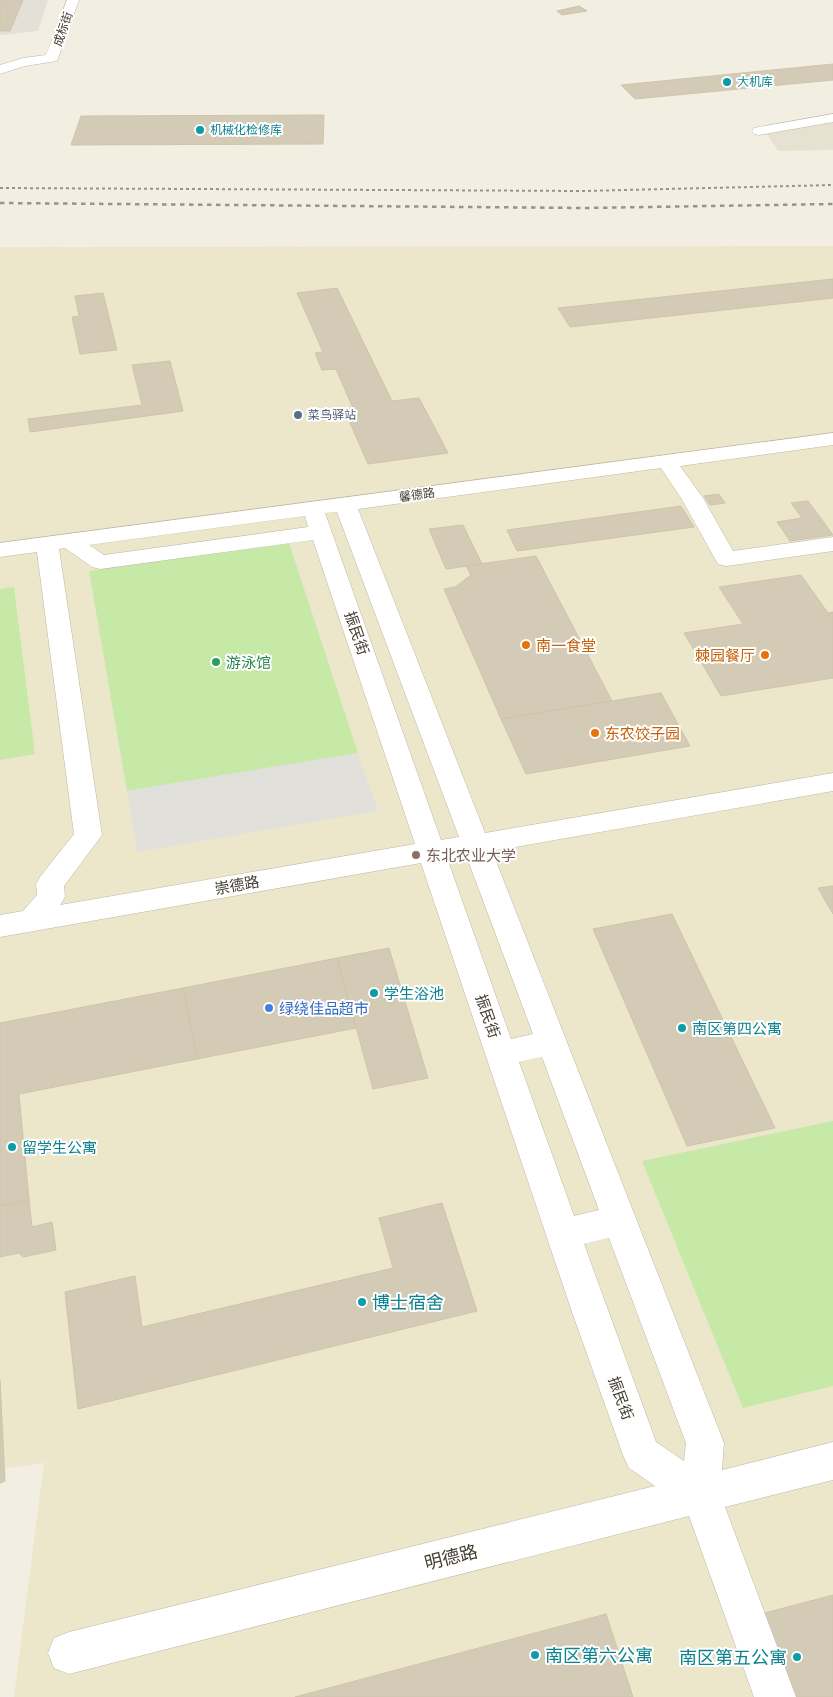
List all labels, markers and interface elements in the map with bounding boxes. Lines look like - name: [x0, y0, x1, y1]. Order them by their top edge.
- street label: 成标街: [50, 9, 76, 49]
- place label: 大机库: [737, 74, 773, 90]
- marker: 大机库: [721, 76, 733, 88]
- place label: 机械化检修库: [210, 122, 282, 138]
- marker: 机械化检修库: [194, 124, 206, 136]
- place label: 菜鸟驿站: [308, 407, 356, 423]
- marker: 菜鸟驿站: [292, 409, 304, 421]
- street label: 馨德路: [398, 485, 436, 505]
- street label: 振民街: [340, 608, 374, 658]
- place label: 南一食堂: [536, 635, 596, 656]
- marker: 南一食堂: [520, 639, 532, 651]
- place label: 棘园餐厅: [695, 645, 755, 666]
- marker: 棘园餐厅: [759, 649, 771, 661]
- place label: 游泳馆: [226, 652, 271, 673]
- marker: 游泳馆: [210, 656, 222, 668]
- place label: 东农饺子园: [605, 723, 680, 744]
- marker: 东农饺子园: [589, 727, 601, 739]
- place label: 东北农业大学: [426, 845, 516, 866]
- marker: 东北农业大学: [410, 849, 422, 861]
- street label: 崇德路: [213, 871, 261, 899]
- place label: 学生浴池: [384, 983, 444, 1004]
- marker: 学生浴池: [368, 987, 380, 999]
- street label: 振民街: [471, 991, 505, 1041]
- place label: 绿绕佳品超市: [279, 998, 369, 1019]
- marker: 绿绕佳品超市: [263, 1002, 275, 1014]
- place label: 南区第四公寓: [692, 1018, 782, 1039]
- marker: 南区第四公寓: [676, 1022, 688, 1034]
- place label: 留学生公寓: [22, 1137, 97, 1158]
- marker: 留学生公寓: [6, 1141, 18, 1153]
- place label: 博士宿舍: [372, 1290, 444, 1315]
- marker: 博士宿舍: [356, 1296, 368, 1308]
- street label: 振民街: [603, 1373, 639, 1423]
- street label: 明德路: [422, 1538, 480, 1576]
- place label: 南区第六公寓: [545, 1643, 653, 1668]
- place label: 南区第五公寓: [679, 1645, 787, 1670]
- marker: 南区第六公寓: [529, 1649, 541, 1661]
- marker: 南区第五公寓: [791, 1651, 803, 1663]

